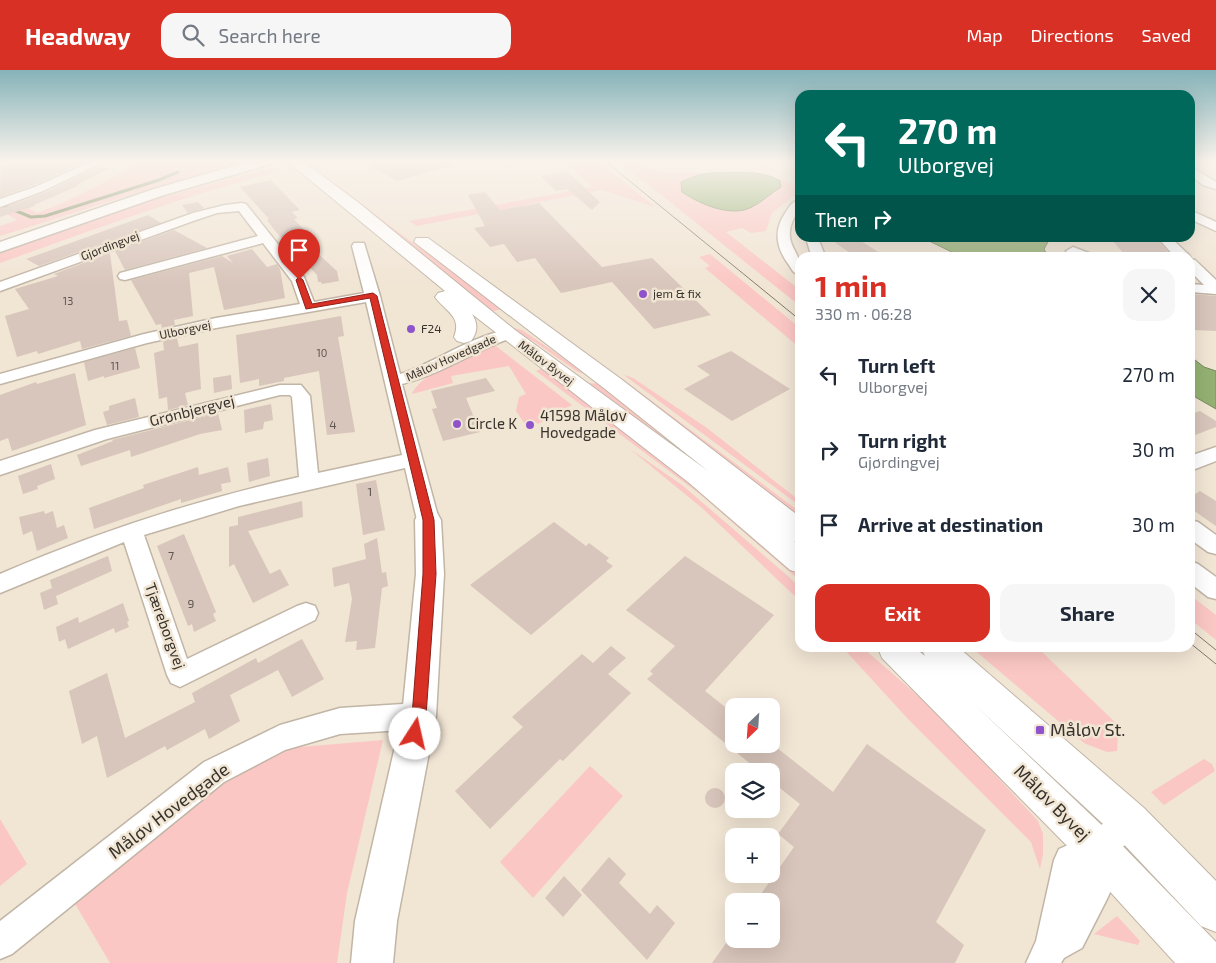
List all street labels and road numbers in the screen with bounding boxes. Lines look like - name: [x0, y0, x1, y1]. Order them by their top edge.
- street label: Gjørdingvej: [79, 228, 141, 264]
- street label: Ulborgvej: [158, 317, 212, 342]
- street label: Måløv Hovedgade: [403, 331, 498, 383]
- street label: Måløv Byvej: [516, 337, 577, 388]
- street label: Grønbjergvej: [147, 391, 236, 430]
- street label: Tjæreborgvej: [141, 580, 190, 672]
- street label: Måløv Hovedgade: [104, 758, 233, 863]
- street label: Måløv Byvej: [1010, 760, 1095, 845]

